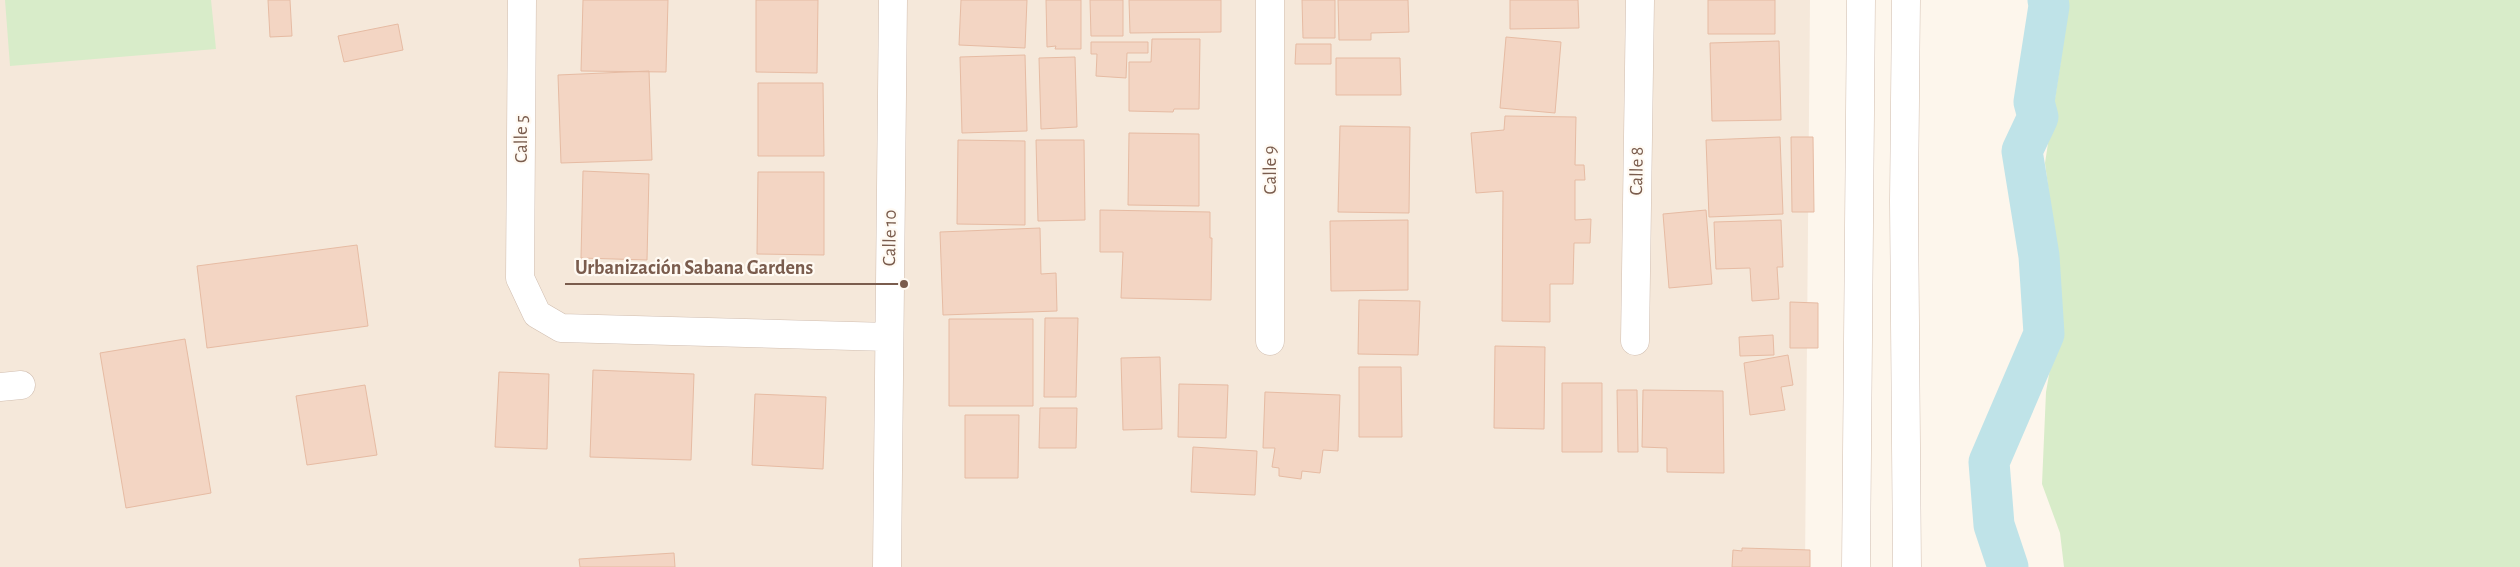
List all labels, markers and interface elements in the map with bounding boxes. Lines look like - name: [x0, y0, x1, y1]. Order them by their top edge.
- street label: Calle 5: [512, 115, 531, 163]
- street label: Calle 9: [1261, 145, 1280, 194]
- street label: Calle 8: [1627, 146, 1647, 196]
- street label: Calle 10: [880, 210, 900, 266]
- callout: Urbanización Sabana Gardens: [565, 249, 823, 284]
- text: Urbanización Sabana Gardens: [575, 258, 813, 278]

